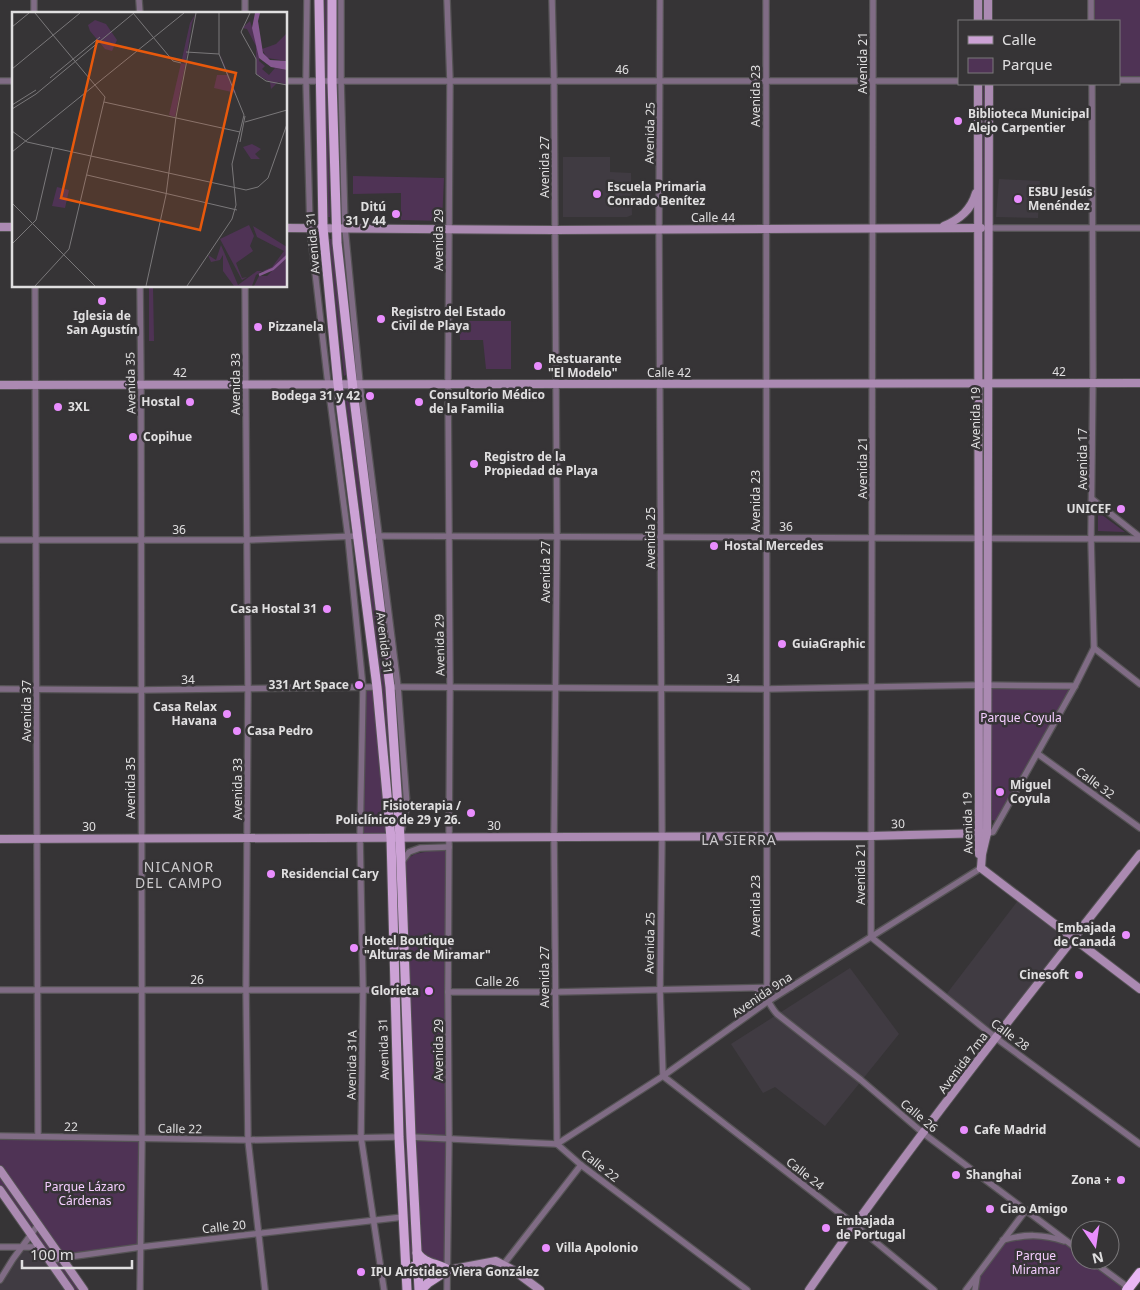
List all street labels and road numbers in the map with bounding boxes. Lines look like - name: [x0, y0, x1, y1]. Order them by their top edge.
- street label: Avenida 21: [854, 32, 871, 94]
- street label: 46: [615, 61, 629, 78]
- street label: Avenida 23: [747, 65, 764, 127]
- street label: Avenida 25: [640, 102, 659, 164]
- street label: Avenida 27: [536, 136, 553, 198]
- street label: Avenida 29: [430, 209, 447, 271]
- street label: Calle 44: [691, 209, 735, 226]
- street label: Avenida 31: [301, 211, 324, 275]
- street label: Avenida 35: [121, 352, 140, 414]
- street label: Avenida 33: [227, 353, 244, 415]
- street label: 42: [1052, 363, 1066, 380]
- street label: 42: [173, 364, 187, 381]
- street label: Calle 42: [647, 364, 691, 381]
- street label: Avenida 19: [967, 387, 984, 449]
- street label: Avenida 17: [1074, 428, 1091, 490]
- street label: Avenida 21: [854, 437, 871, 499]
- street label: Avenida 23: [747, 470, 764, 532]
- street label: Avenida 25: [642, 507, 659, 569]
- street label: 36: [779, 518, 793, 535]
- street label: 36: [172, 521, 186, 538]
- street label: Avenida 27: [537, 541, 554, 603]
- street label: Avenida 31: [372, 611, 397, 675]
- street label: Avenida 29: [430, 614, 449, 676]
- street label: 34: [726, 670, 740, 687]
- street label: 34: [181, 671, 195, 688]
- street label: Avenida 37: [18, 680, 35, 742]
- street label: Avenida 35: [122, 757, 139, 819]
- street label: Avenida 33: [229, 758, 246, 820]
- street label: Calle 32: [1072, 763, 1118, 803]
- street label: Avenida 19: [958, 792, 977, 854]
- street label: 30: [891, 815, 905, 832]
- street label: 30: [487, 817, 501, 834]
- street label: 30: [82, 818, 96, 835]
- street label: Avenida 21: [852, 843, 869, 905]
- street label: Avenida 23: [747, 875, 764, 937]
- street label: Avenida 25: [640, 912, 659, 974]
- street label: Avenida 27: [536, 946, 553, 1008]
- street label: Avenida 9na: [728, 968, 795, 1021]
- street label: 26: [190, 971, 204, 988]
- street label: Calle 26: [475, 973, 519, 990]
- street label: Calle 28: [988, 1015, 1033, 1055]
- street label: Avenida 31: [374, 1018, 393, 1080]
- street label: Avenida 29: [430, 1019, 447, 1081]
- street label: Avenida 7ma: [934, 1028, 991, 1097]
- street label: Avenida 31A: [342, 1030, 361, 1100]
- street label: Calle 26: [897, 1095, 942, 1136]
- street label: 22: [64, 1118, 78, 1135]
- street label: Calle 22: [158, 1120, 202, 1137]
- street label: Calle 22: [578, 1145, 623, 1186]
- street label: Calle 24: [783, 1153, 828, 1194]
- street label: Calle 20: [201, 1216, 247, 1237]

